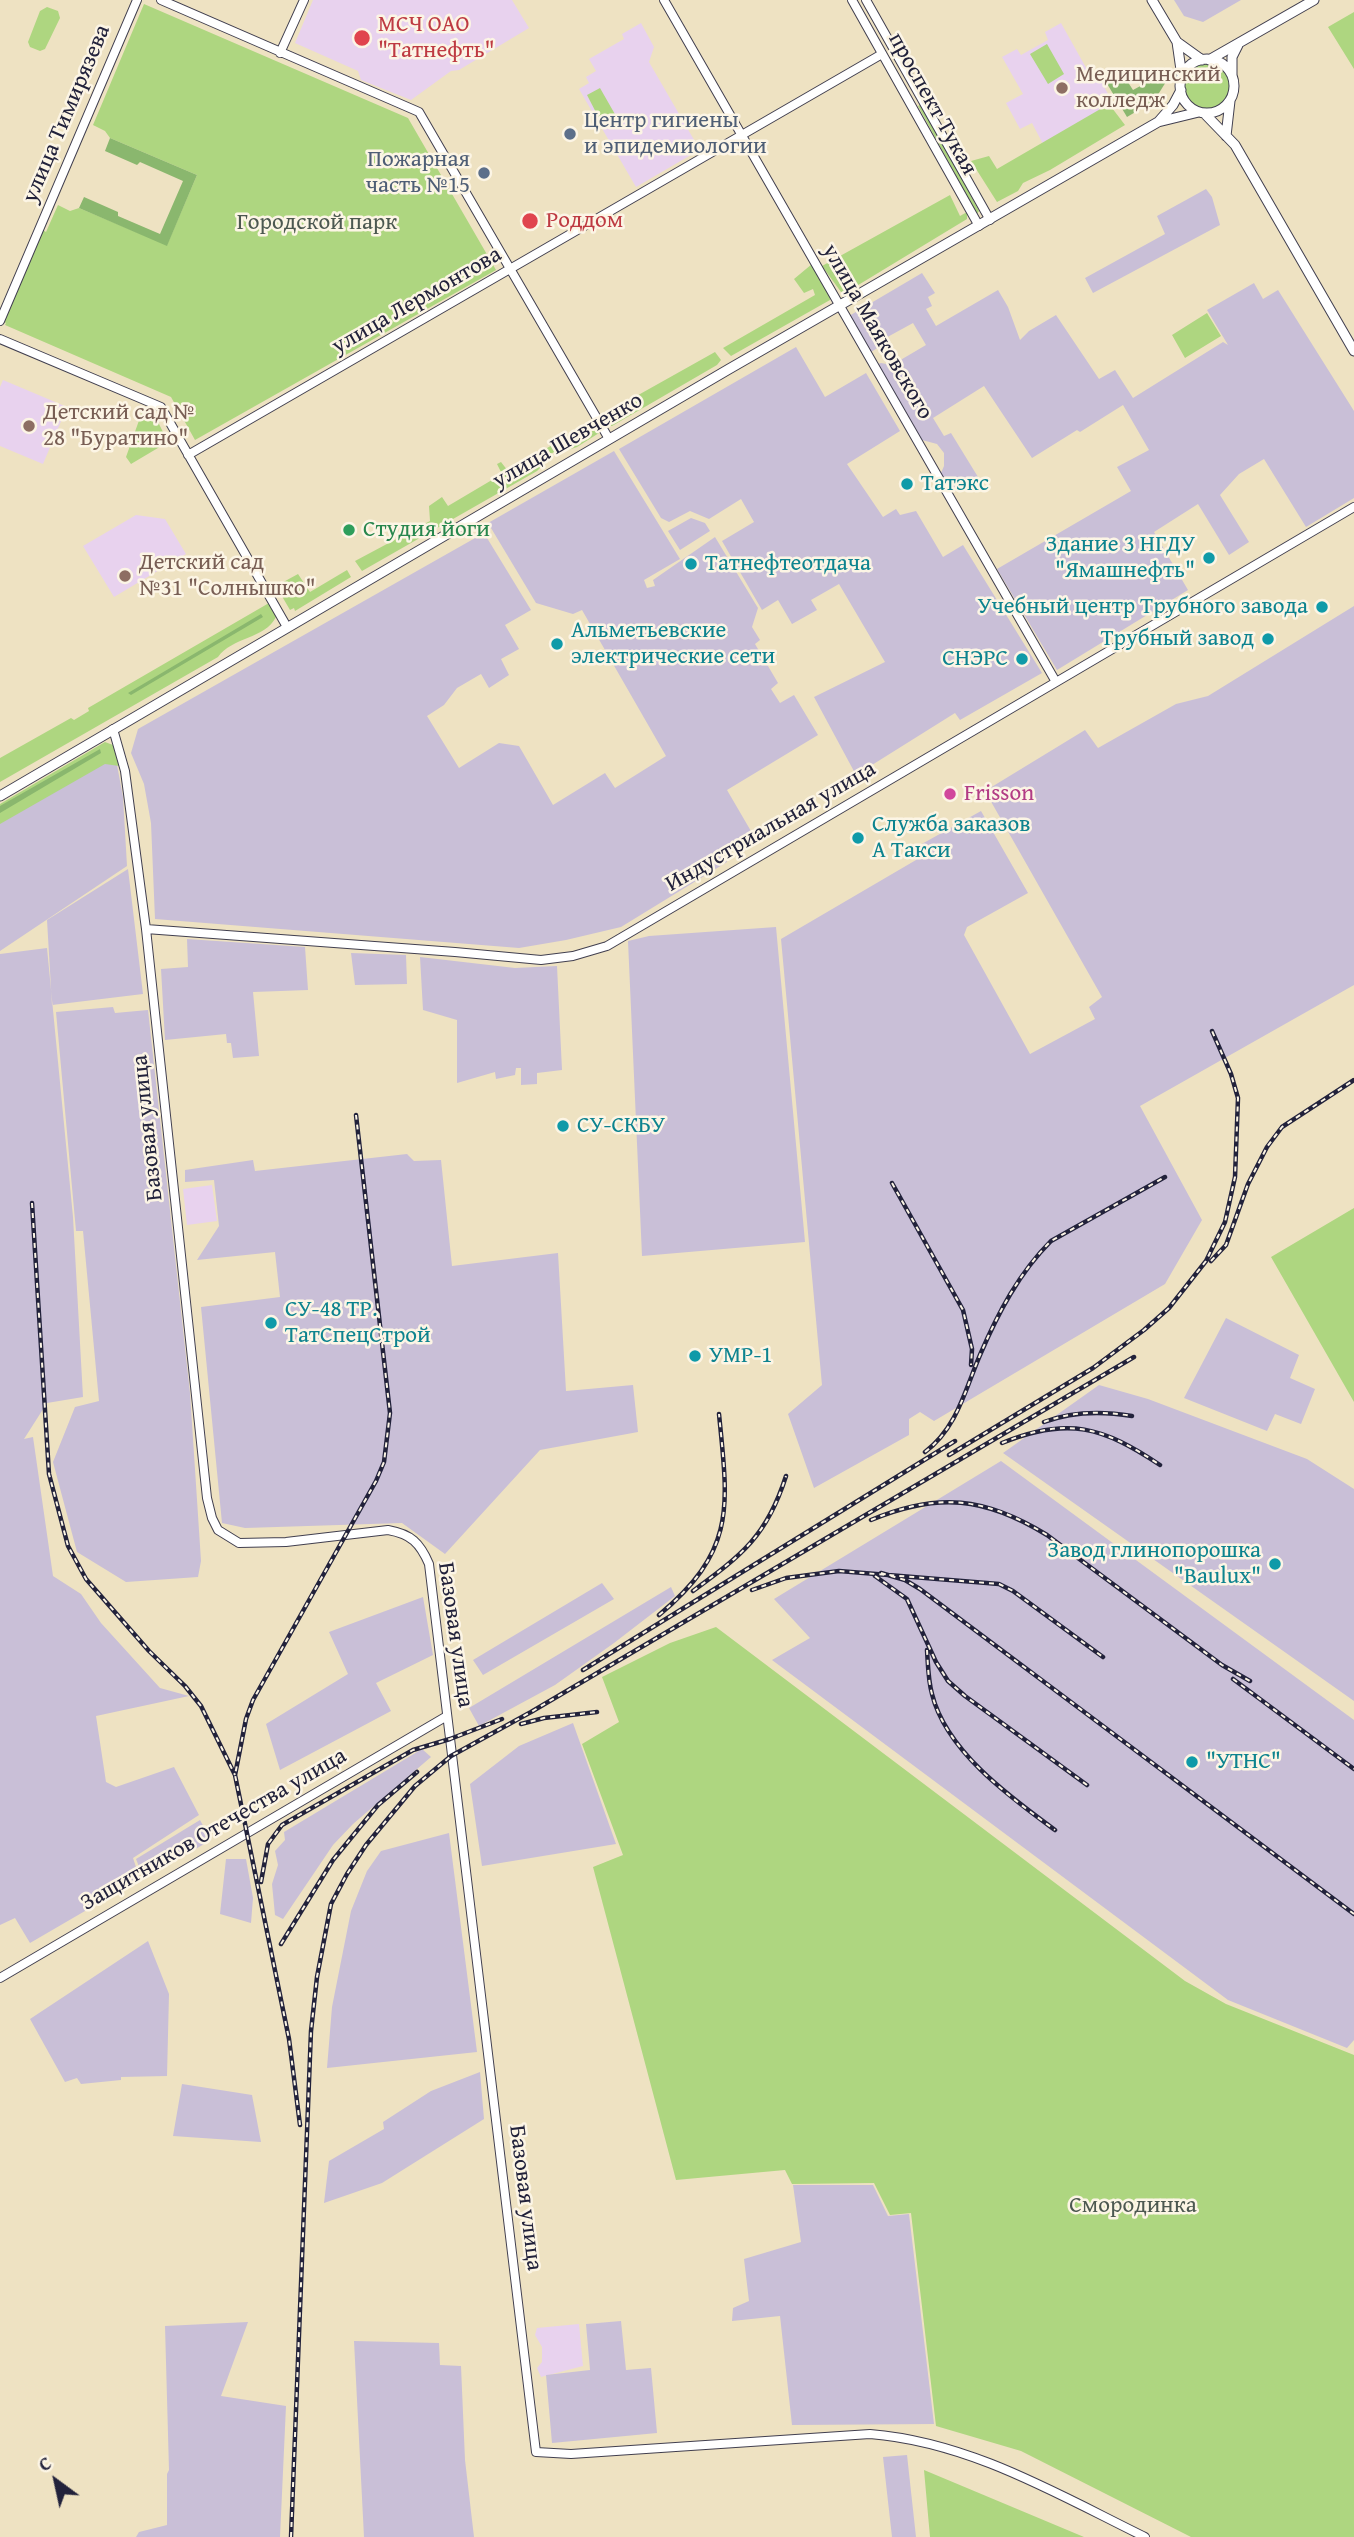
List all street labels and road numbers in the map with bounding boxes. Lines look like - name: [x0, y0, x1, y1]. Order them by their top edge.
- street label: улица Тимирязева: [17, 21, 117, 207]
- street label: проспект Тукая: [882, 28, 982, 180]
- street label: улица Маяковского: [815, 239, 939, 425]
- street label: улица Лермонтова: [327, 241, 507, 361]
- street label: улица Шевченко: [488, 387, 648, 495]
- street label: Индустриальная улица: [661, 756, 881, 898]
- street label: Базовая улица: [127, 1054, 169, 1202]
- street label: Базовая улица: [431, 1560, 479, 1710]
- street label: Защитников Отечества улица: [76, 1743, 352, 1917]
- street label: Базовая улица: [502, 2124, 548, 2272]

